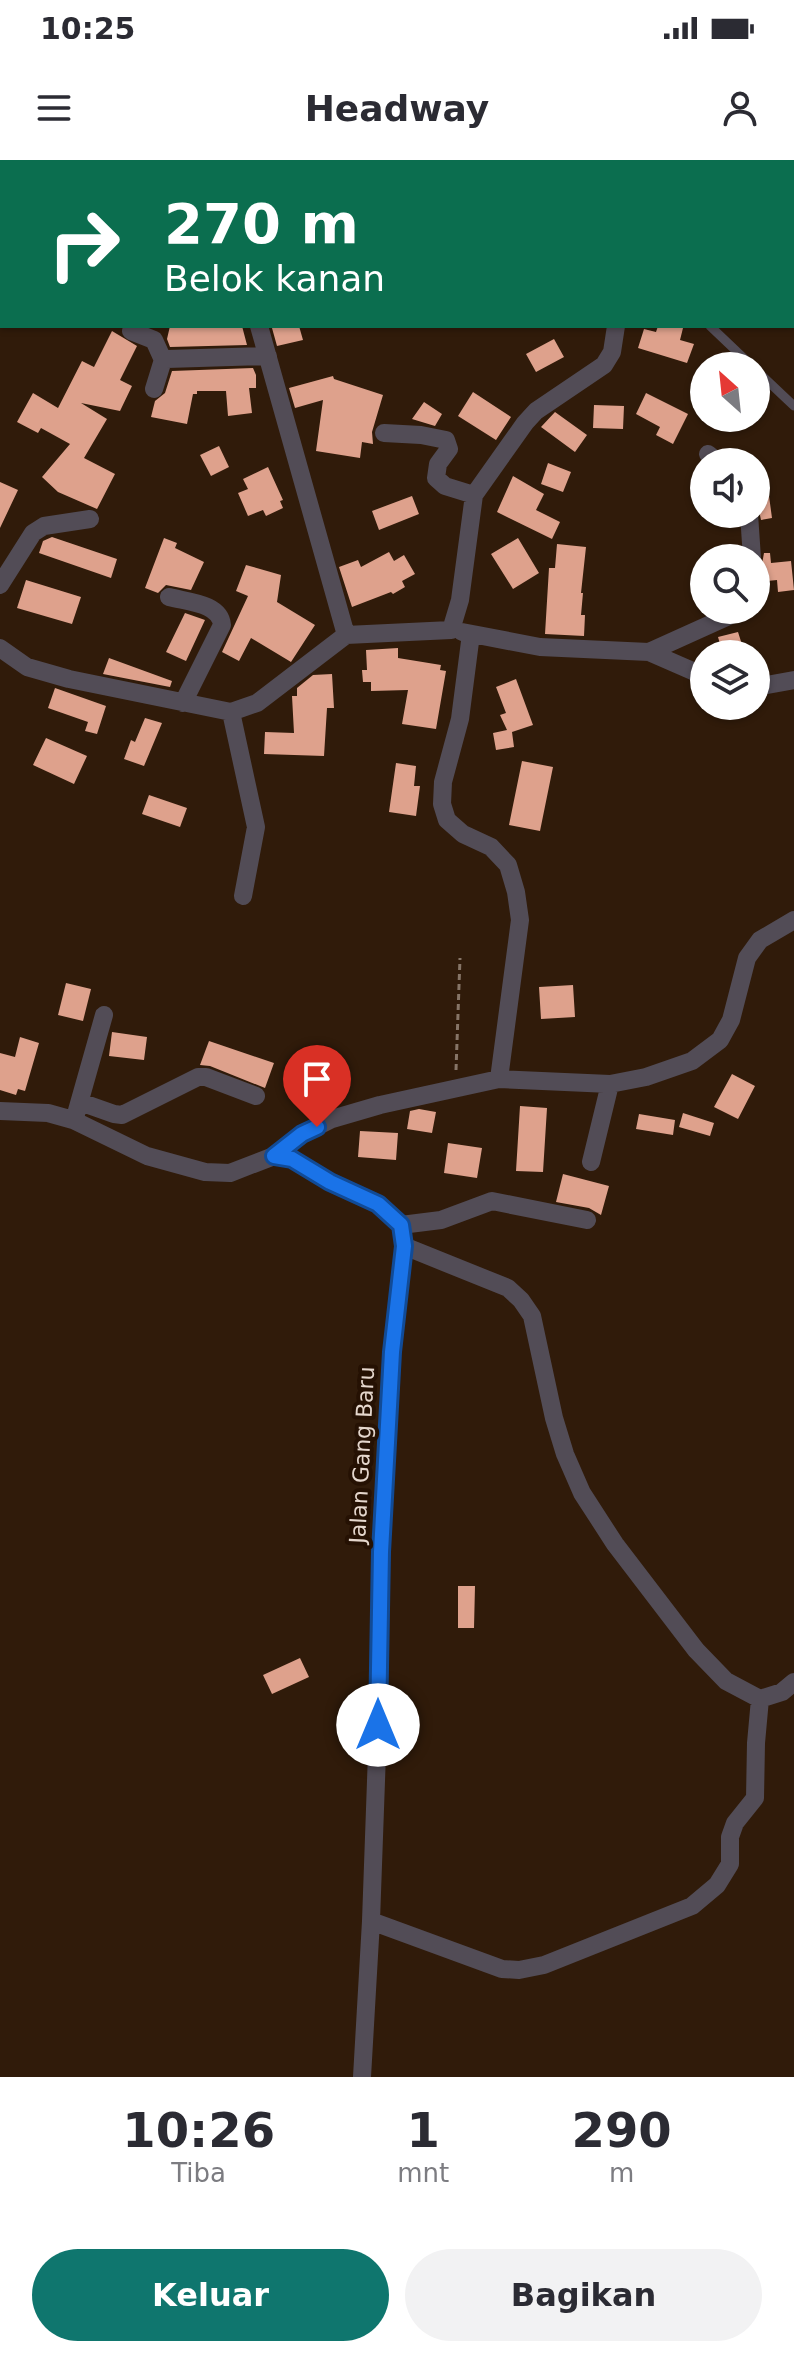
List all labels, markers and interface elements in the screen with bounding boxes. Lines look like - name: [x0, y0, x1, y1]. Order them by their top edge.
- text: 10:25: [40, 11, 136, 46]
- icon: menu: [32, 86, 76, 130]
- icon: person: [718, 86, 762, 130]
- text: Headway: [305, 88, 489, 129]
- text: 270 m: [164, 191, 359, 256]
- icon: right: [32, 192, 136, 296]
- text: Belok kanan: [164, 258, 385, 299]
- north arrow: [690, 352, 770, 432]
- map controls: [690, 352, 770, 720]
- button: sound: [690, 448, 770, 528]
- button: search: [690, 544, 770, 624]
- button: layers: [690, 640, 770, 720]
- pin: [283, 1045, 351, 1127]
- icon: arrive: [295, 1057, 339, 1101]
- street label: Jalan Gang Baru: [345, 1366, 379, 1546]
- position arrow: [336, 1683, 420, 1767]
- text: 10:26: [122, 2102, 275, 2158]
- text: 1: [407, 2102, 440, 2158]
- text: 290: [572, 2102, 672, 2158]
- text: Tiba: [171, 2158, 226, 2188]
- text: mnt: [397, 2158, 449, 2188]
- text: m: [609, 2158, 634, 2188]
- button: Keluar: [32, 2249, 389, 2341]
- button: Bagikan: [405, 2249, 762, 2341]

